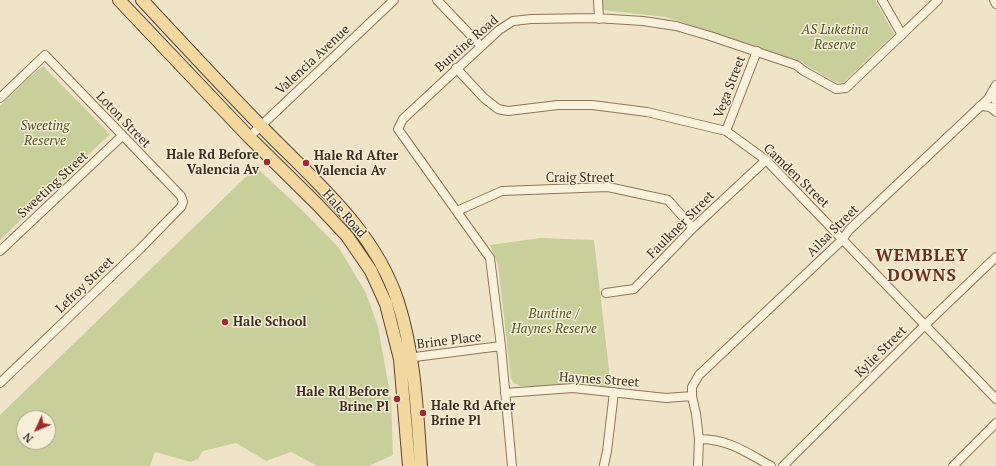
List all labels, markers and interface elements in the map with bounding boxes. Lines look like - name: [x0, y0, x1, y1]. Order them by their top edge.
- street label: Buntine Road: [432, 12, 502, 76]
- street label: Valencia Avenue: [273, 22, 353, 98]
- park label: AS Luketina Reserve: [802, 22, 868, 53]
- street label: Vega Street: [711, 54, 749, 120]
- street label: Loton Street: [92, 89, 154, 151]
- park label: Sweeting Reserve: [20, 118, 70, 149]
- street label: Camden Street: [760, 141, 832, 211]
- place label: Hale Rd Before Valencia Av: [166, 147, 259, 178]
- street label: Sweeting Street: [15, 148, 91, 222]
- place label: Hale Rd After Valencia Av: [314, 148, 398, 179]
- marker: Hale Rd Before Valencia Av: [262, 157, 272, 167]
- marker: Hale Rd After Valencia Av: [301, 158, 311, 168]
- street label: Craig Street: [546, 170, 614, 186]
- street label: Hale Road: [319, 187, 369, 241]
- street label: Faulkner Street: [644, 188, 718, 262]
- street label: Ailsa Street: [804, 202, 862, 260]
- district label: WEMBLEY DOWNS: [875, 246, 969, 286]
- street label: Lefroy Street: [53, 254, 117, 316]
- park label: Buntine / Haynes Reserve: [511, 306, 597, 337]
- place label: Hale School: [233, 314, 307, 330]
- marker: Hale School: [220, 317, 230, 327]
- street label: Kylie Street: [852, 323, 910, 381]
- street label: Brine Place: [416, 329, 482, 353]
- street label: Haynes Street: [558, 369, 640, 391]
- place label: Hale Rd Before Brine Pl: [296, 384, 389, 415]
- marker: Hale Rd Before Brine Pl: [392, 394, 402, 404]
- place label: Hale Rd After Brine Pl: [431, 398, 515, 429]
- marker: Hale Rd After Brine Pl: [418, 408, 428, 418]
- north arrow: [16, 410, 56, 450]
- text: N: [20, 430, 36, 446]

